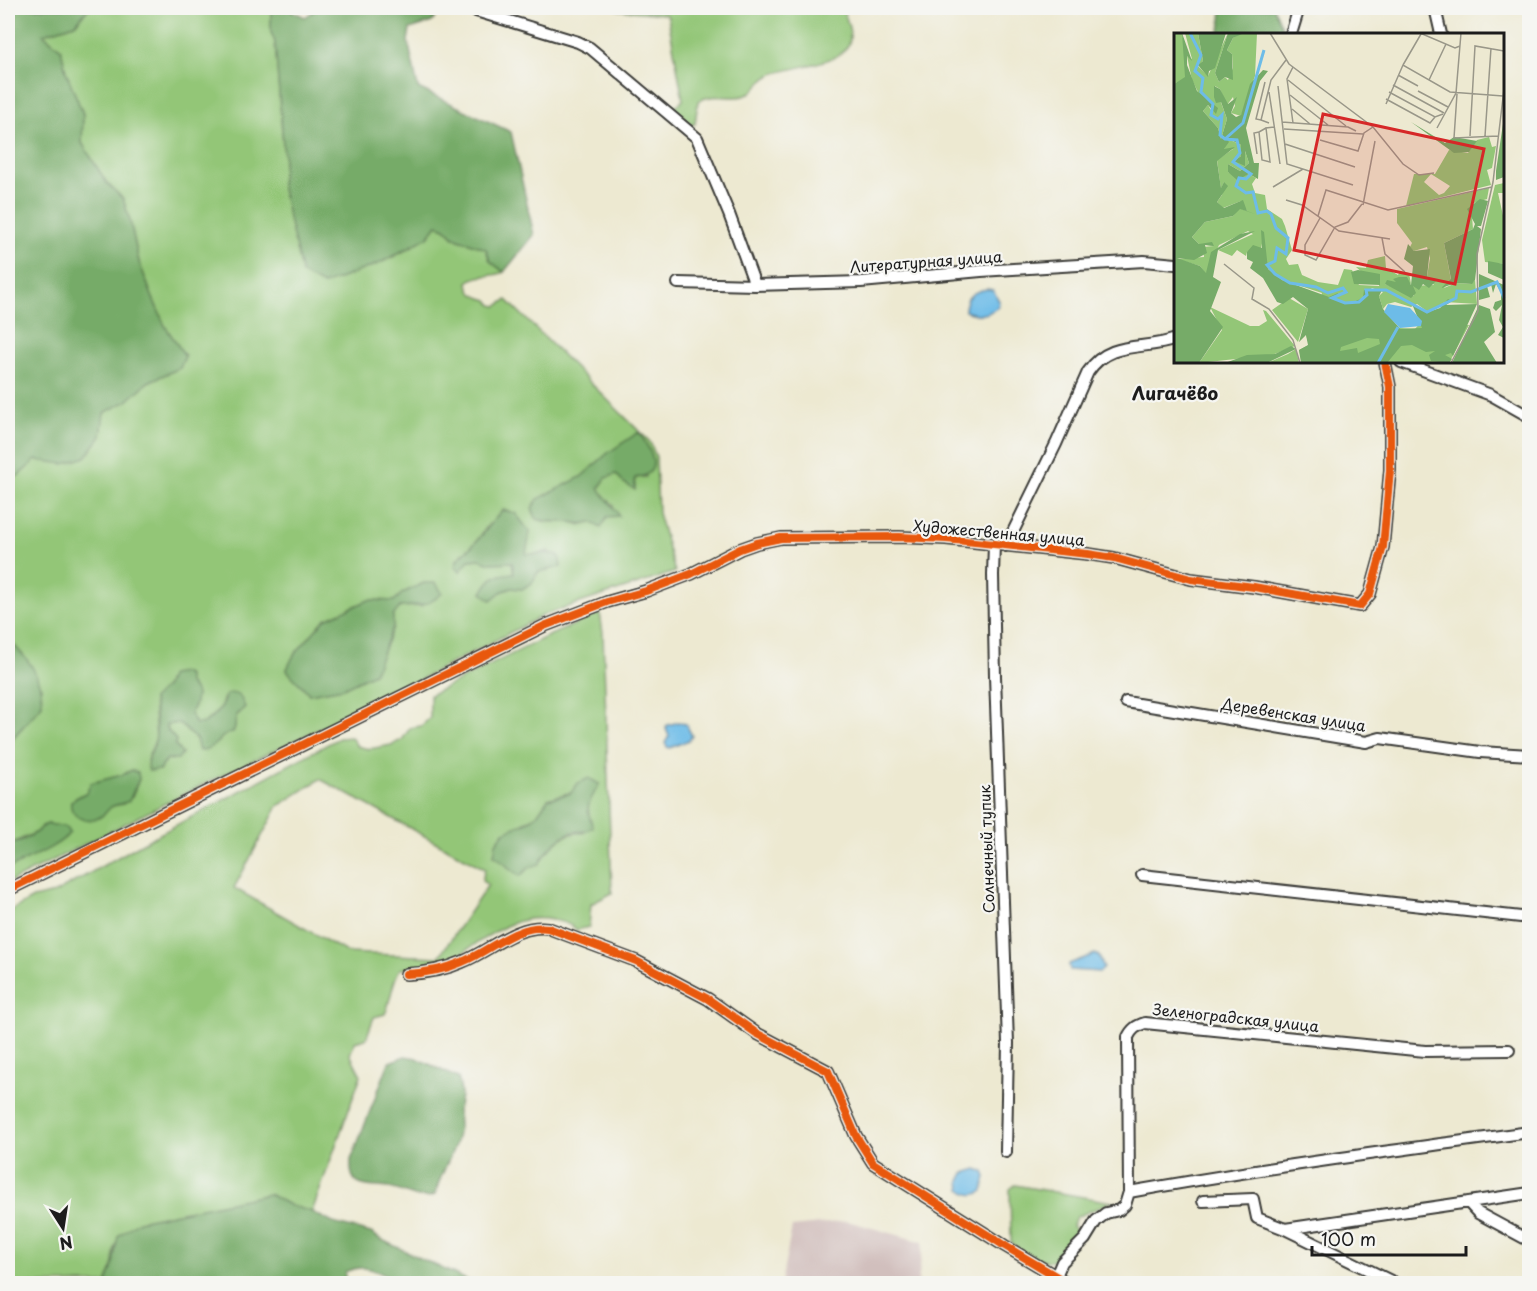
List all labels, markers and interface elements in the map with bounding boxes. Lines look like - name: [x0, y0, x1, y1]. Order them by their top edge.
- inset map: [1174, 33, 1504, 363]
- street label: Литературная улица: [849, 244, 1004, 278]
- district label: Лигачёво: [1132, 379, 1218, 406]
- street label: Художественная улица: [912, 513, 1086, 551]
- street label: Деревенская улица: [1219, 691, 1368, 737]
- street label: Солнечный тупик: [972, 784, 1000, 914]
- street label: Зеленоградская улица: [1152, 997, 1321, 1037]
- north arrow: [33, 1198, 93, 1258]
- scale bar: [1312, 1219, 1466, 1257]
- text: 100 m: [1321, 1225, 1376, 1252]
- text: N: [58, 1231, 75, 1257]

